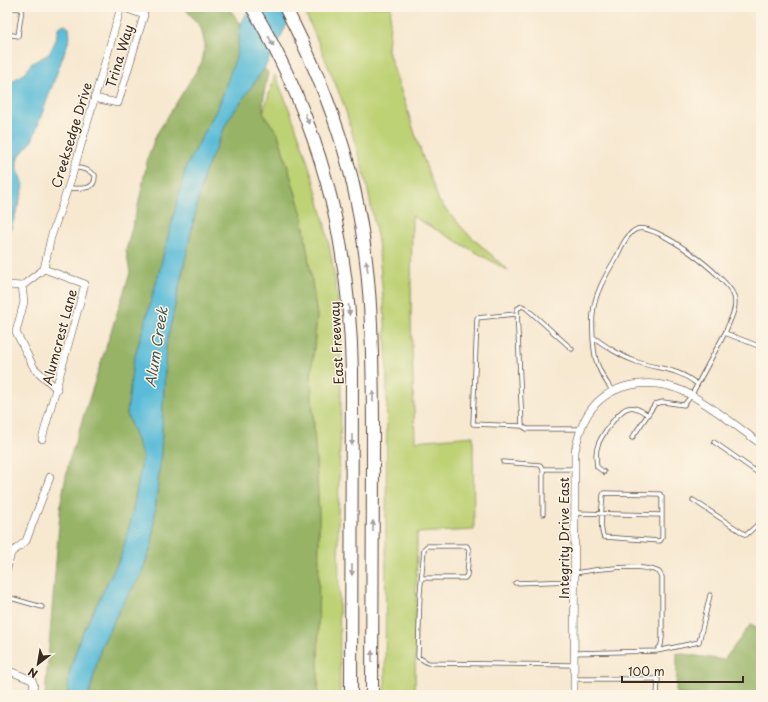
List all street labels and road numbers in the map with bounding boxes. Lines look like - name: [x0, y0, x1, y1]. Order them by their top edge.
- street label: Trina Way: [100, 22, 138, 90]
- street label: Creeksedge Drive: [46, 80, 96, 190]
- street label: Alumcrest Lane: [37, 287, 81, 387]
- street label: East Freeway: [324, 301, 348, 385]
- street label: Integrity Drive East: [554, 477, 573, 599]

